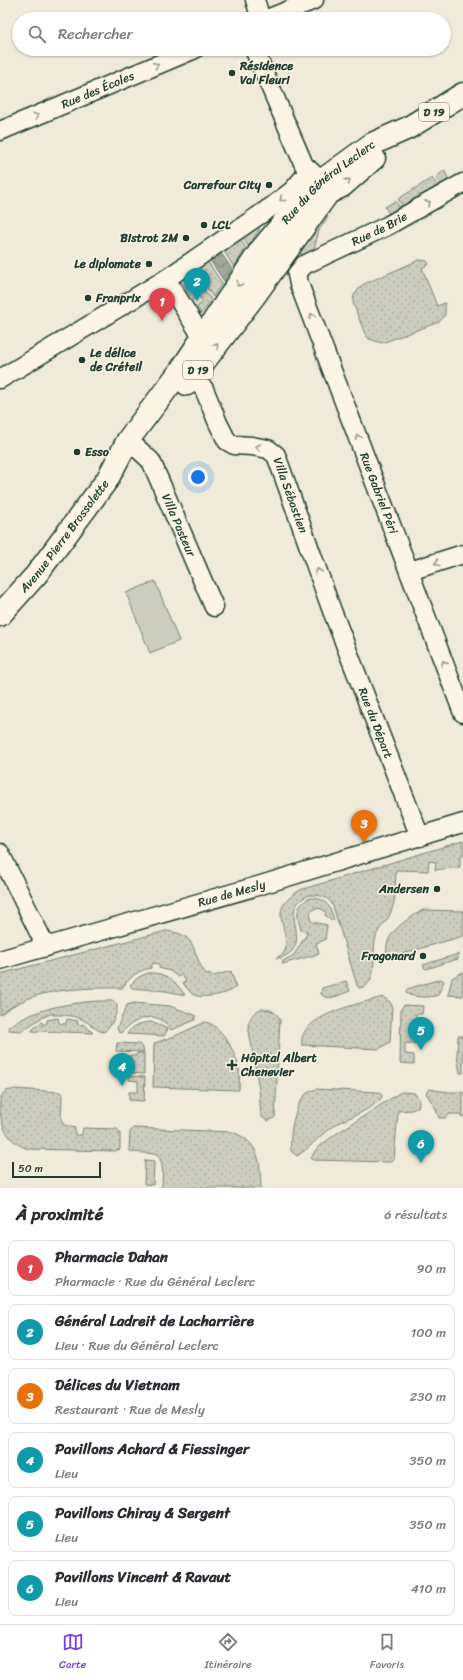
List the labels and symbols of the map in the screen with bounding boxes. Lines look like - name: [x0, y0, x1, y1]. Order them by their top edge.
- place label: Résidence Val Fleuri: [239, 55, 293, 91]
- one-way arrow: [152, 62, 159, 70]
- street label: Rue des Écoles: [58, 65, 138, 115]
- marker: Résidence Val Fleuri: [227, 68, 237, 78]
- road number: D 19: [419, 103, 449, 121]
- one-way arrow: [33, 113, 40, 121]
- street label: Rue du Général Leclerc: [275, 134, 380, 229]
- place label: Carrefour City: [183, 174, 262, 196]
- one-way arrow: [344, 178, 351, 185]
- marker: Carrefour City: [264, 180, 274, 190]
- one-way arrow: [279, 194, 286, 201]
- one-way arrow: [424, 200, 431, 207]
- street label: Rue de Brie: [348, 206, 412, 252]
- place label: LCL: [212, 214, 231, 236]
- marker: LCL: [199, 220, 209, 230]
- place label: Bistrot 2M: [120, 227, 178, 249]
- marker: Bistrot 2M: [181, 233, 191, 243]
- place label: Le diplomate: [74, 253, 142, 275]
- marker: Le diplomate: [144, 259, 154, 269]
- pin: 2: [184, 268, 210, 301]
- one-way arrow: [236, 280, 244, 287]
- place label: Franprix: [95, 287, 142, 309]
- pin: 1: [149, 288, 175, 321]
- marker: Franprix: [83, 293, 93, 303]
- one-way arrow: [308, 312, 316, 319]
- place label: Le délice de Créteil: [90, 342, 143, 378]
- one-way arrow: [212, 344, 219, 351]
- marker: Le délice de Créteil: [77, 355, 87, 365]
- road number: D 19: [183, 361, 213, 379]
- one-way arrow: [354, 434, 362, 441]
- place label: Esso: [85, 441, 110, 463]
- one-way arrow: [255, 444, 261, 452]
- marker: Esso: [72, 447, 82, 457]
- street label: Rue Gabriel Péri: [353, 449, 405, 538]
- street label: Villa Sébastien: [267, 454, 314, 537]
- your location: [188, 467, 208, 487]
- street label: Avenue Pierre Brossolette: [13, 475, 115, 599]
- street label: Villa Pasteur: [155, 490, 203, 561]
- one-way arrow: [433, 558, 440, 567]
- one-way arrow: [314, 568, 323, 575]
- one-way arrow: [441, 660, 449, 667]
- street label: Rue du Départ: [352, 684, 399, 762]
- pin: 3: [351, 810, 377, 843]
- street label: Rue de Mesly: [195, 873, 269, 914]
- place label: Andersen: [378, 878, 430, 900]
- marker: Andersen: [432, 884, 442, 894]
- place label: Fragonard: [361, 945, 417, 967]
- marker: Fragonard: [418, 951, 428, 961]
- pin: 5: [408, 1017, 434, 1050]
- place label: Hôpital Albert Chenevier: [240, 1047, 317, 1083]
- pin: 4: [109, 1053, 135, 1086]
- marker: Hôpital Albert Chenevier: [226, 1059, 238, 1071]
- pin: 6: [408, 1130, 434, 1163]
- scale bar: [12, 1160, 101, 1179]

